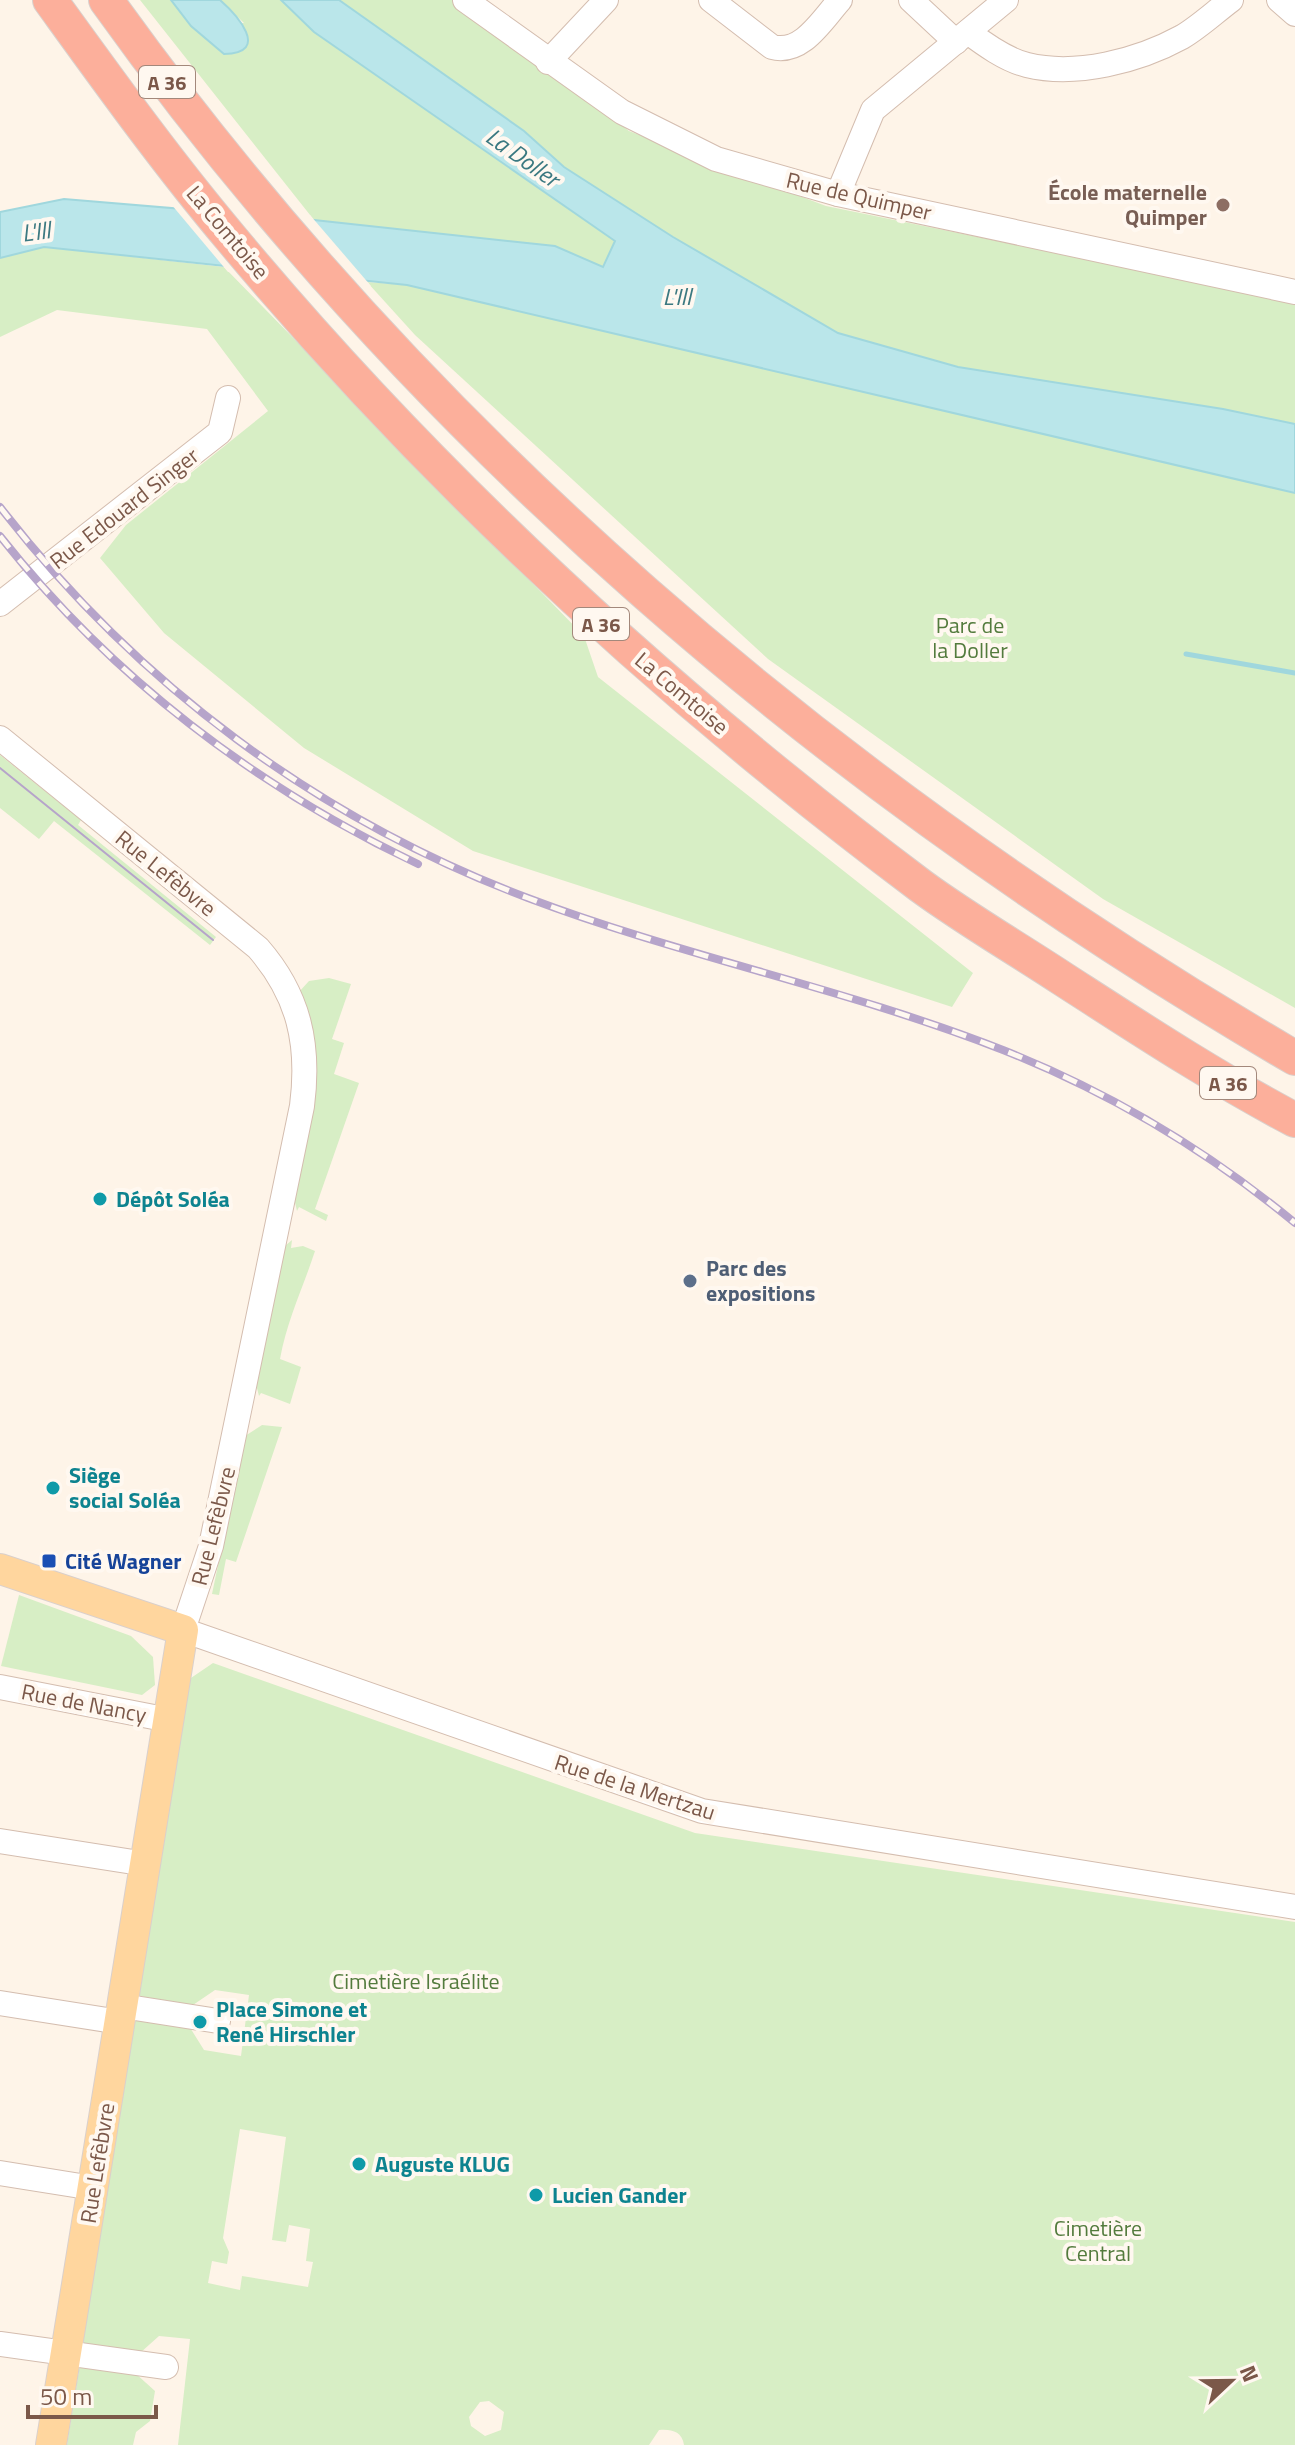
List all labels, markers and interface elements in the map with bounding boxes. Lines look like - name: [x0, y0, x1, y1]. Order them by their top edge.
- road number: A 36: [139, 66, 195, 98]
- water label: La Doller: [479, 118, 570, 197]
- street label: Rue de Quimper: [783, 163, 936, 229]
- place label: École maternelle Quimper: [1048, 175, 1207, 234]
- street label: La Comtoise: [178, 178, 278, 286]
- marker: École maternelle Quimper: [1214, 196, 1232, 214]
- water label: L'Ill: [20, 211, 55, 251]
- water label: L'Ill: [663, 278, 694, 314]
- street label: Rue Edouard Singer: [42, 439, 206, 577]
- road number: A 36: [573, 608, 629, 640]
- park label: Parc de la Doller: [932, 608, 1008, 667]
- street label: La Comtoise: [628, 643, 736, 743]
- street label: Rue Lefèbvre: [108, 822, 224, 924]
- road number: A 36: [1200, 1067, 1256, 1099]
- place label: Dépôt Soléa: [116, 1182, 230, 1216]
- marker: Dépôt Soléa: [91, 1190, 109, 1208]
- place label: Parc des expositions: [706, 1251, 815, 1310]
- marker: Parc des expositions: [681, 1272, 699, 1290]
- place label: Siège social Soléa: [69, 1458, 181, 1517]
- street label: Rue Lefèbvre: [182, 1463, 244, 1589]
- marker: Siège social Soléa: [44, 1479, 62, 1497]
- place label: Cité Wagner: [65, 1544, 181, 1578]
- marker: Cité Wagner: [40, 1552, 58, 1570]
- street label: Rue de Nancy: [19, 1674, 150, 1732]
- street label: Rue de la Mertzau: [550, 1745, 720, 1829]
- park label: Cimetière Israélite: [332, 1964, 500, 1998]
- place label: Place Simone et René Hirschler: [216, 1992, 367, 2051]
- marker: Place Simone et René Hirschler: [191, 2013, 209, 2031]
- street label: Rue Lefèbvre: [71, 2100, 123, 2226]
- place label: Auguste KLUG: [375, 2147, 510, 2181]
- marker: Auguste KLUG: [350, 2155, 368, 2173]
- place label: Lucien Gander: [552, 2178, 687, 2212]
- marker: Lucien Gander: [527, 2186, 545, 2204]
- park label: Cimetière Central: [1054, 2211, 1142, 2270]
- north arrow: [1191, 2341, 1271, 2421]
- text: N: [1231, 2360, 1268, 2387]
- scale bar: [28, 2369, 156, 2419]
- text: 50 m: [40, 2378, 92, 2414]

